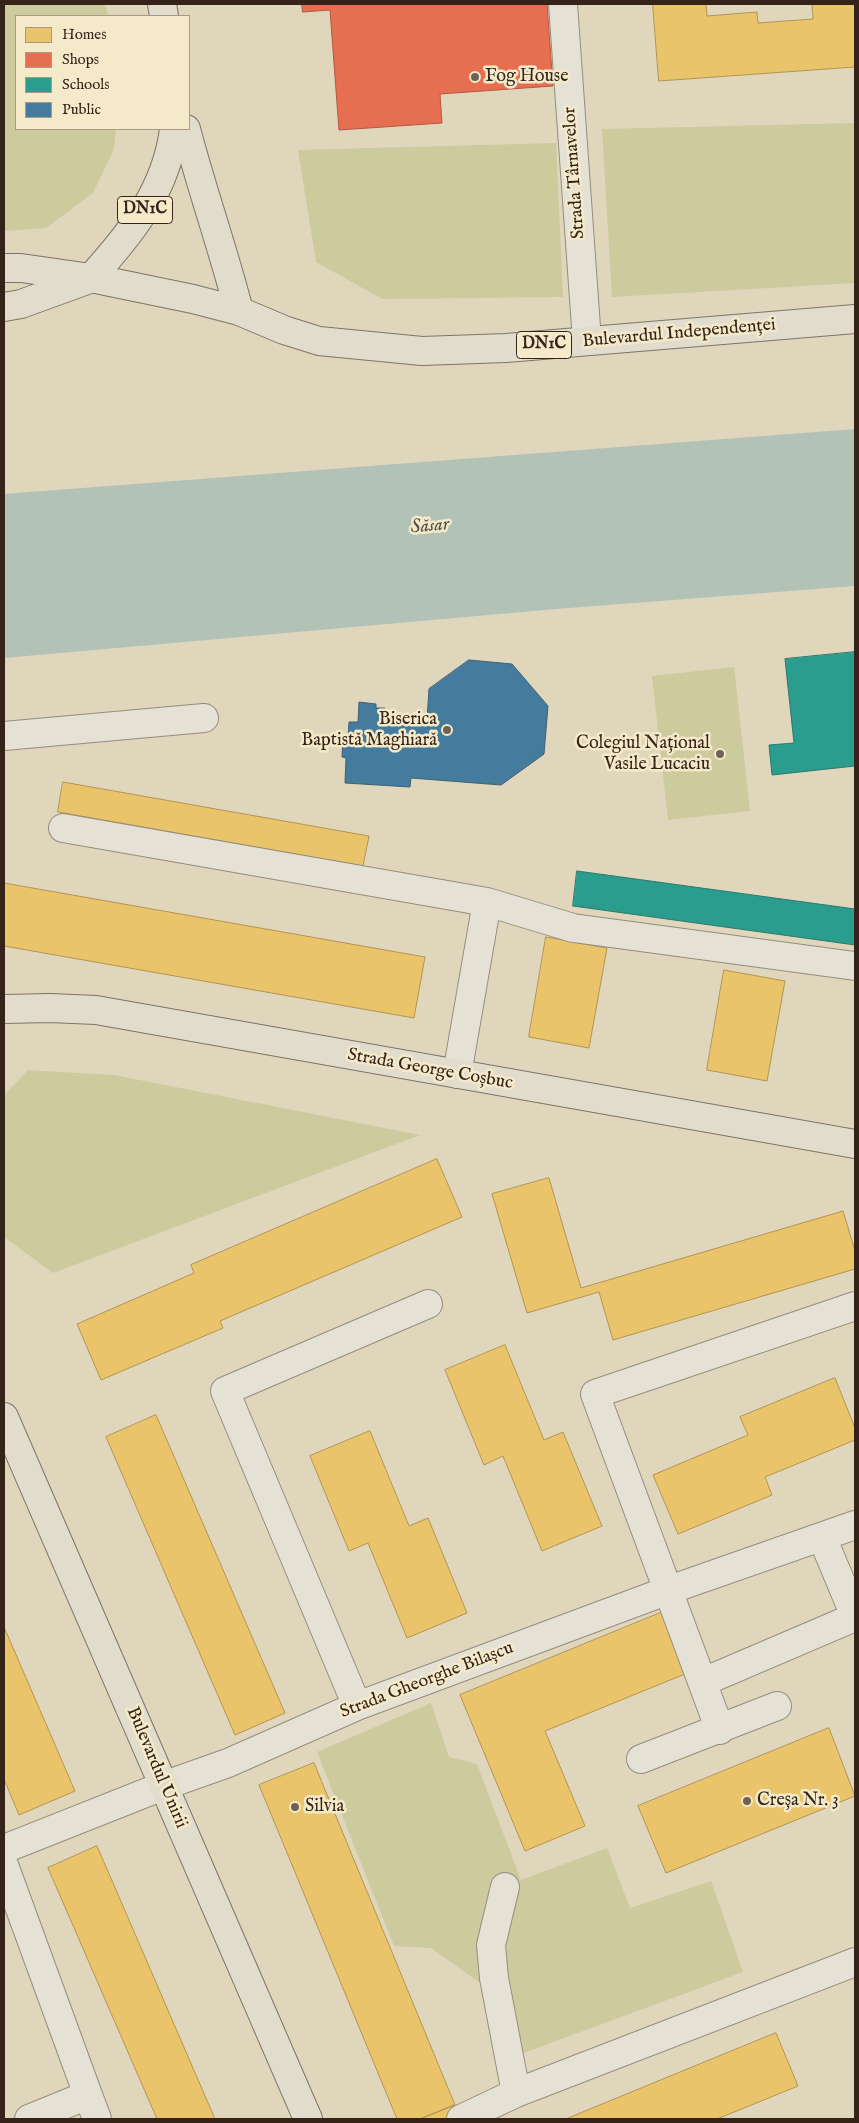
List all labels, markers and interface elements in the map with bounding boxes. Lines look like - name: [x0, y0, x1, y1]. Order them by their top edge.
- legend: [15, 15, 190, 130]
- text: Homes: [62, 25, 106, 44]
- text: Shops: [62, 50, 99, 69]
- place label: Fog House: [485, 66, 568, 88]
- marker: Fog House: [469, 71, 481, 83]
- text: Schools: [62, 75, 110, 94]
- text: Public: [62, 100, 101, 119]
- street label: Strada Târnavelor: [560, 106, 590, 240]
- road number: DN1C: [118, 196, 172, 224]
- street label: Bulevardul Independenței: [581, 315, 777, 353]
- road number: DN1C: [516, 332, 572, 358]
- water label: Săsar: [410, 514, 450, 540]
- place label: Biserica Baptistă Maghiară: [301, 709, 437, 752]
- marker: Biserica Baptistă Maghiară: [441, 724, 453, 736]
- place label: Colegiul Național Vasile Lucaciu: [576, 733, 710, 776]
- marker: Colegiul Național Vasile Lucaciu: [714, 748, 726, 760]
- street label: Strada George Coșbuc: [346, 1045, 514, 1095]
- street label: Strada Gheorghe Bilașcu: [337, 1638, 517, 1724]
- street label: Bulevardul Unirii: [121, 1704, 191, 1832]
- place label: Creșa Nr. 3: [757, 1790, 839, 1812]
- marker: Creșa Nr. 3: [741, 1795, 753, 1807]
- place label: Silvia: [305, 1796, 344, 1818]
- marker: Silvia: [289, 1801, 301, 1813]

